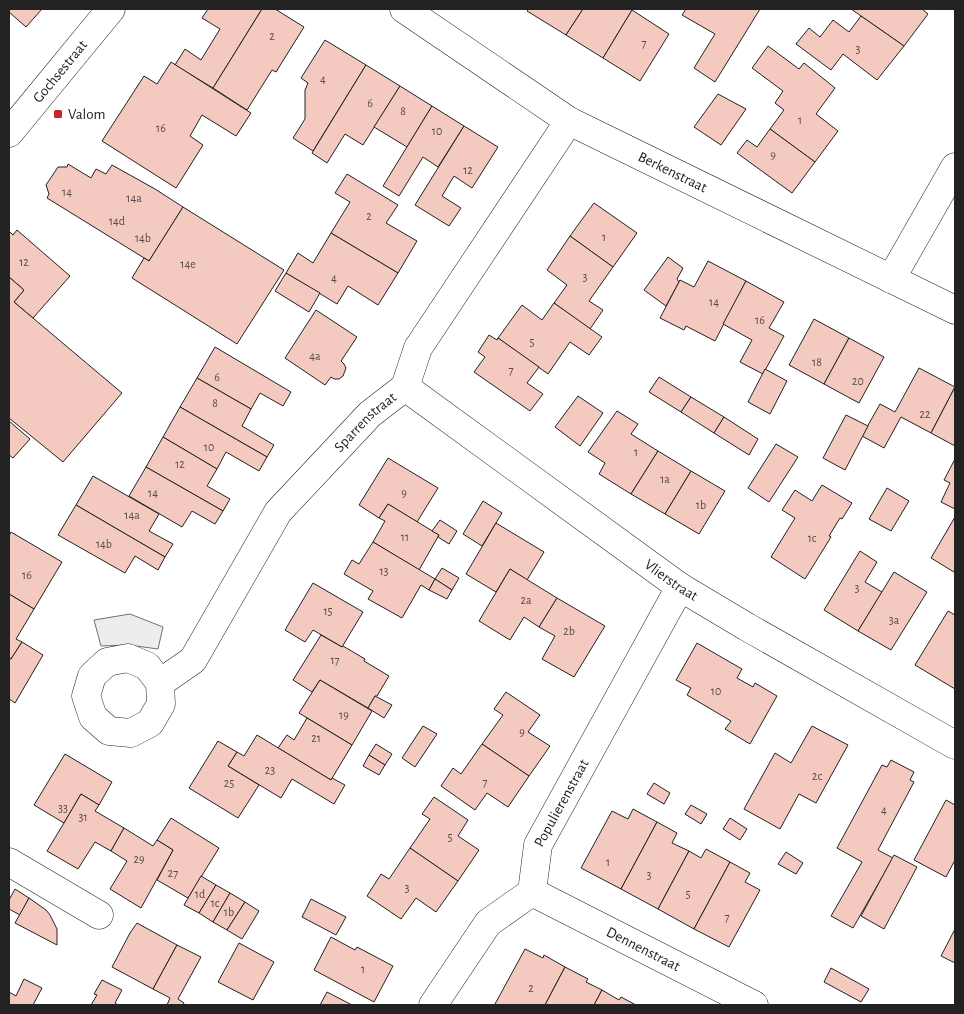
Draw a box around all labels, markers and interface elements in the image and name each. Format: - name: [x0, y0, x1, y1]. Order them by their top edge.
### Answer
- house number: 2: [269, 30, 275, 42]
- street label: Gochsestraat: [30, 37, 90, 105]
- house number: 7: [641, 37, 647, 49]
- house number: 3: [856, 43, 861, 55]
- house number: 4: [320, 73, 326, 85]
- house number: 6: [367, 97, 373, 109]
- house number: 8: [400, 105, 406, 117]
- place label: Valom: [68, 107, 106, 122]
- marker: Valom: [52, 108, 64, 120]
- house number: 1: [798, 114, 802, 126]
- house number: 16: [156, 122, 166, 134]
- house number: 10: [432, 125, 442, 137]
- street label: Berkenstraat: [636, 149, 710, 195]
- house number: 9: [770, 149, 776, 161]
- house number: 12: [463, 164, 473, 176]
- house number: 14: [62, 186, 72, 198]
- house number: 14a: [126, 192, 142, 204]
- house number: 2: [366, 210, 372, 222]
- house number: 14d: [109, 215, 125, 227]
- house number: 1: [602, 231, 606, 243]
- house number: 14b: [135, 232, 151, 244]
- house number: 12: [19, 256, 29, 268]
- house number: 14e: [180, 258, 196, 270]
- house number: 3: [583, 271, 588, 283]
- house number: 4: [331, 272, 337, 284]
- house number: 14: [709, 296, 719, 308]
- house number: 16: [755, 314, 765, 326]
- house number: 5: [529, 336, 535, 348]
- house number: 4a: [309, 350, 321, 362]
- house number: 18: [812, 356, 822, 368]
- house number: 7: [508, 364, 514, 376]
- house number: 6: [214, 371, 220, 383]
- house number: 20: [852, 375, 864, 387]
- street label: Sparrenstraat: [331, 389, 399, 455]
- house number: 8: [212, 397, 218, 409]
- house number: 22: [920, 408, 931, 420]
- house number: 10: [204, 441, 214, 453]
- house number: 1: [634, 446, 638, 458]
- house number: 12: [175, 458, 185, 470]
- house number: 1a: [660, 473, 670, 485]
- house number: 14: [148, 487, 158, 499]
- house number: 9: [401, 487, 407, 499]
- house number: 1b: [696, 499, 706, 511]
- house number: 14a: [124, 509, 140, 521]
- house number: 11: [401, 531, 409, 543]
- house number: 1c: [808, 532, 817, 544]
- house number: 14b: [96, 538, 112, 550]
- street label: Vlierstraat: [642, 556, 701, 604]
- house number: 13: [379, 565, 389, 577]
- house number: 16: [22, 569, 32, 581]
- house number: 3: [855, 582, 860, 594]
- house number: 2a: [520, 594, 532, 606]
- house number: 15: [323, 605, 333, 617]
- house number: 3a: [889, 614, 900, 626]
- house number: 2b: [563, 625, 575, 637]
- house number: 17: [330, 654, 340, 666]
- house number: 10: [711, 685, 721, 697]
- house number: 19: [339, 709, 349, 721]
- house number: 9: [519, 726, 525, 738]
- house number: 21: [311, 732, 321, 744]
- street label: Populierenstraat: [531, 756, 591, 849]
- house number: 23: [265, 764, 275, 776]
- house number: 2c: [812, 770, 822, 782]
- house number: 7: [482, 776, 488, 788]
- house number: 25: [224, 777, 234, 789]
- house number: 33: [58, 802, 68, 814]
- house number: 4: [881, 804, 887, 816]
- house number: 31: [78, 811, 88, 823]
- house number: 5: [447, 831, 453, 843]
- house number: 29: [133, 853, 145, 865]
- house number: 1: [606, 856, 610, 868]
- house number: 27: [168, 867, 178, 879]
- house number: 3: [647, 869, 652, 881]
- house number: 3: [405, 882, 410, 894]
- house number: 1d: [195, 888, 205, 900]
- house number: 5: [685, 888, 691, 900]
- house number: 1c: [211, 897, 220, 909]
- house number: 1b: [224, 906, 234, 918]
- house number: 7: [724, 911, 730, 923]
- street label: Dennenstraat: [604, 924, 683, 974]
- house number: 1: [361, 963, 365, 975]
- house number: 2: [528, 982, 534, 994]

